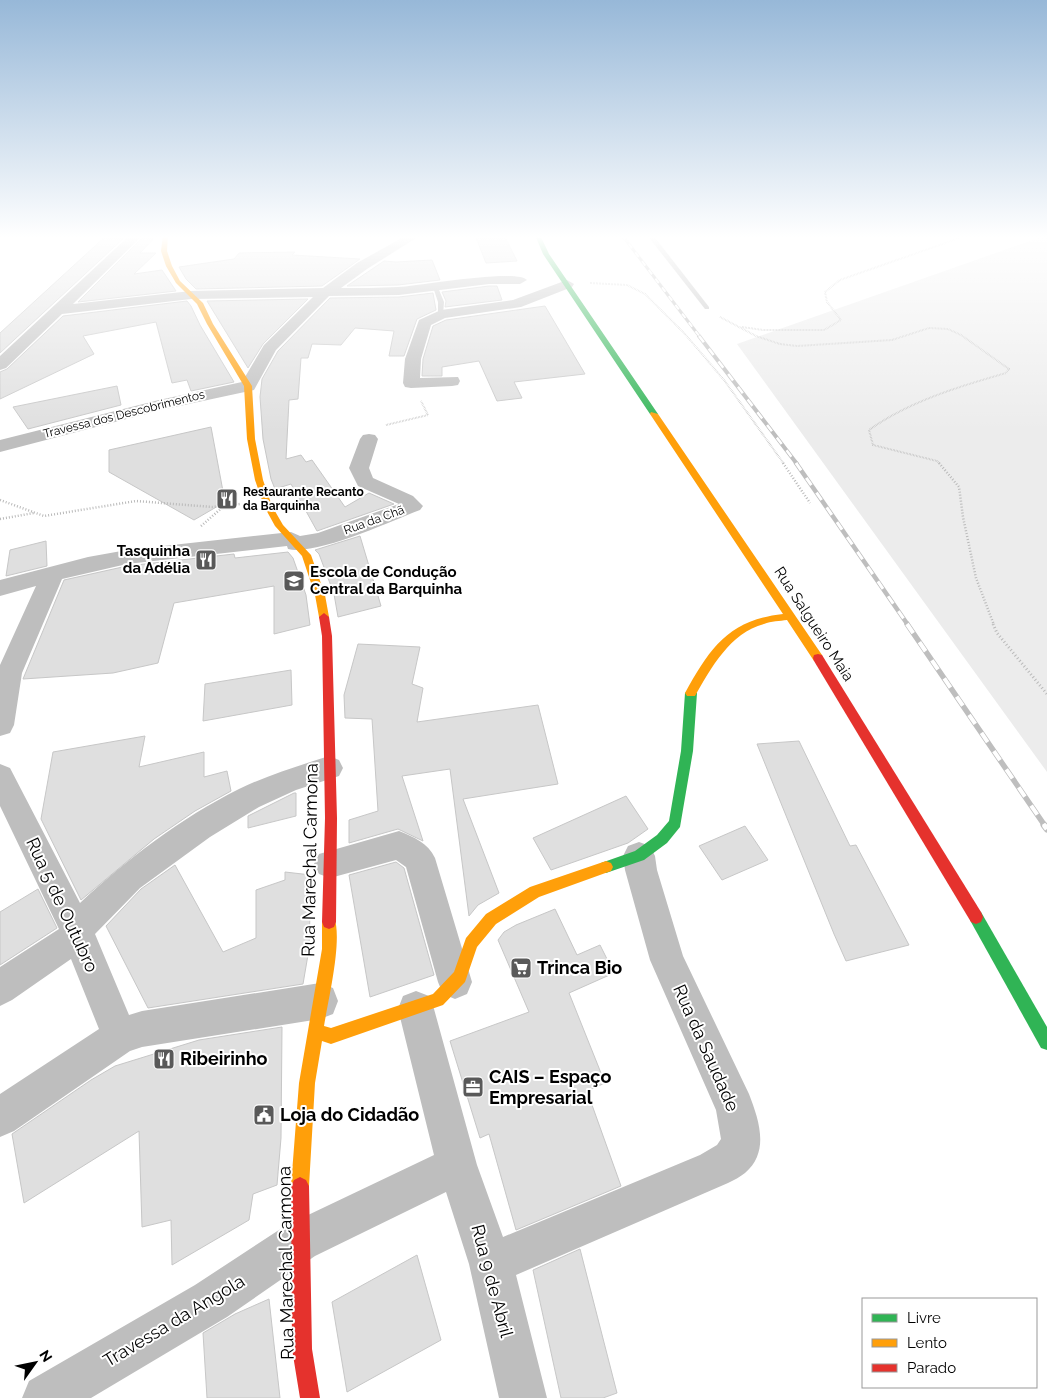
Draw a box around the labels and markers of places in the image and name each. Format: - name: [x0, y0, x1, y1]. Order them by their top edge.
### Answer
- place label: Restaurante Recanto da Barquinha: [243, 485, 364, 513]
- restaurant icon: Restaurante Recanto da Barquinha: [215, 487, 239, 511]
- place label: Tasquinha da Adélia: [117, 542, 190, 577]
- restaurant icon: Tasquinha da Adélia: [194, 548, 218, 572]
- place label: Escola de Condução Central da Barquinha: [310, 563, 462, 598]
- school or university icon: Escola de Condução Central da Barquinha: [282, 569, 306, 593]
- supermarket icon: Trinca Bio: [509, 956, 533, 980]
- place label: Trinca Bio: [537, 957, 622, 978]
- restaurant icon: Ribeirinho: [152, 1047, 176, 1071]
- place label: Ribeirinho: [180, 1048, 268, 1069]
- place label: CAIS – Espaço Empresarial: [489, 1066, 611, 1108]
- office icon: CAIS – Espaço Empresarial: [461, 1075, 485, 1099]
- public building icon: Loja do Cidadão: [252, 1103, 276, 1127]
- place label: Loja do Cidadão: [280, 1104, 419, 1125]

